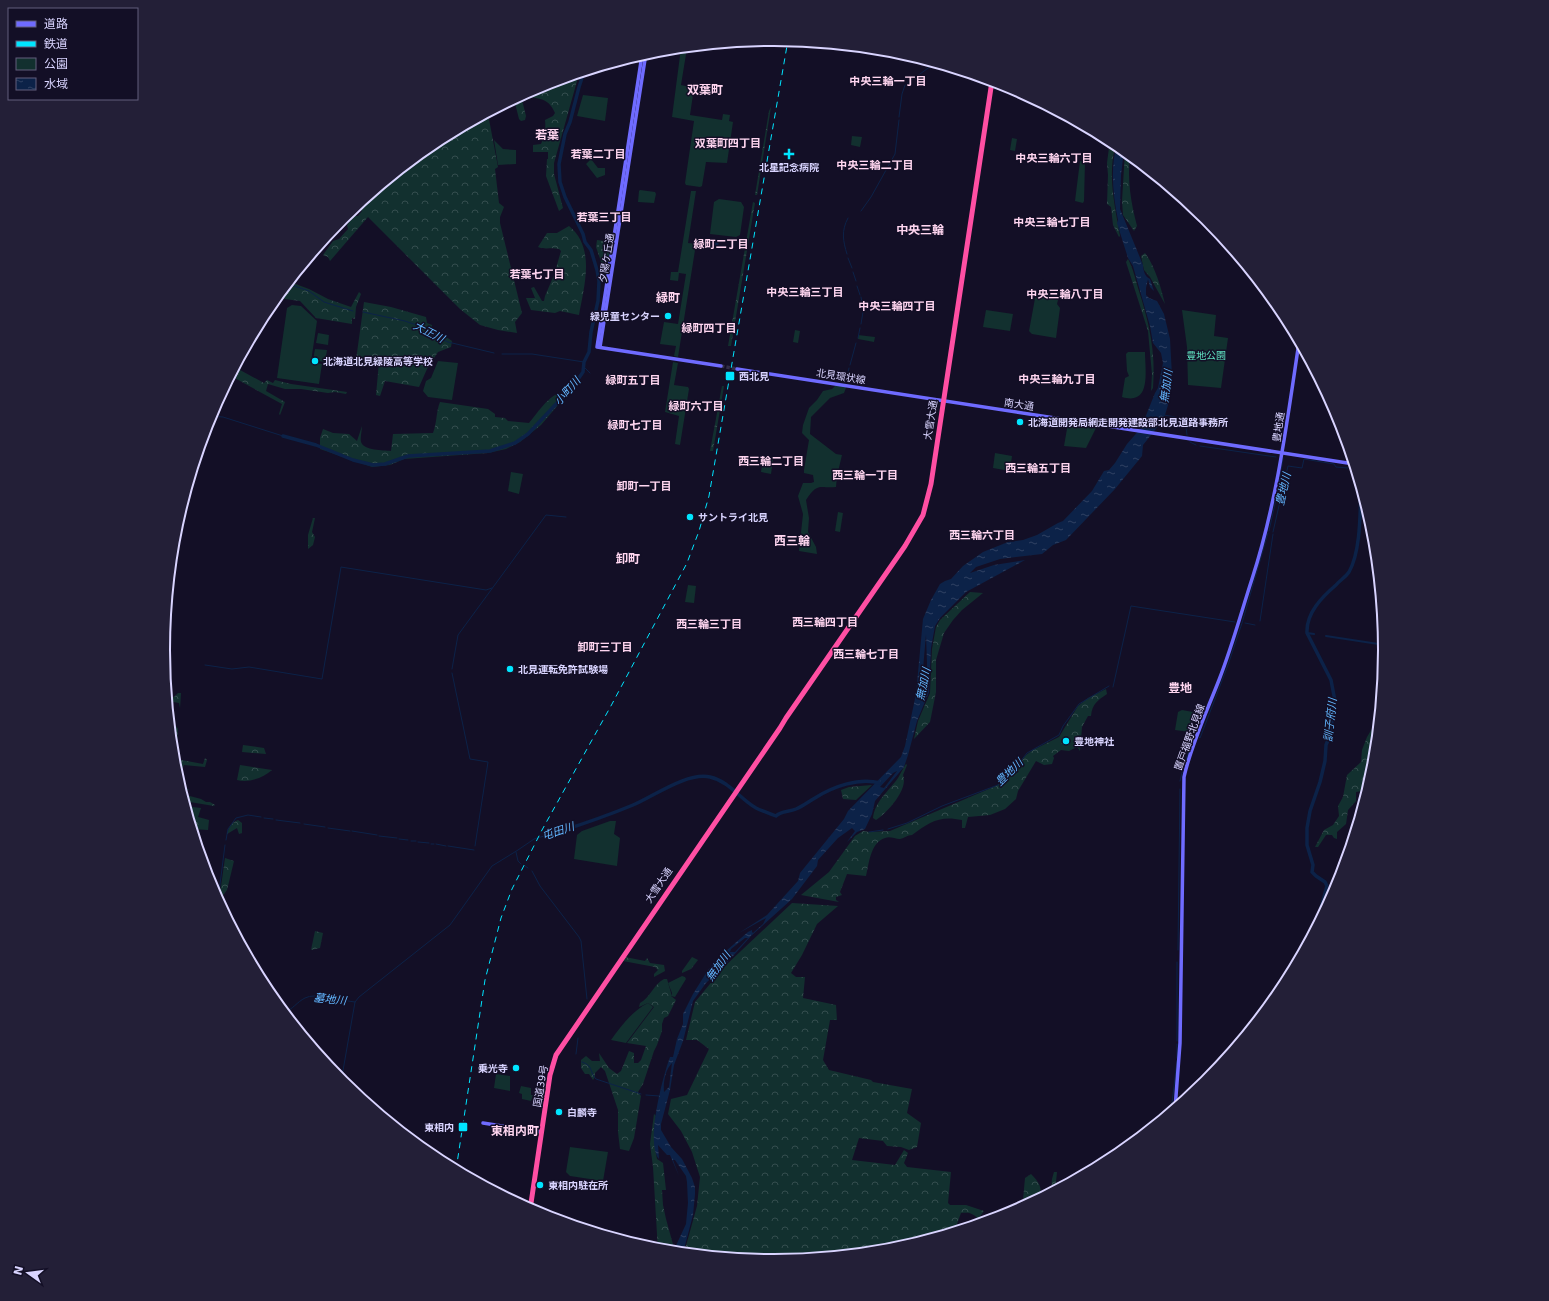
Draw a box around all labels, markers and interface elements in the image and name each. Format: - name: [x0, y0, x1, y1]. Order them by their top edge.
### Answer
- legend: [8, 8, 138, 100]
- text: 道路: [44, 17, 68, 31]
- text: 鉄道: [44, 37, 68, 51]
- text: 公園: [44, 57, 68, 71]
- district label: 中央三輪一丁目: [850, 75, 927, 88]
- text: 水域: [44, 77, 68, 91]
- district label: 双葉町: [687, 83, 723, 97]
- district label: 若葉: [535, 128, 559, 142]
- district label: 双葉町四丁目: [695, 137, 761, 150]
- district label: 若葉二丁目: [571, 148, 626, 161]
- marker: 北星記念病院: [783, 148, 795, 160]
- district label: 中央三輪六丁目: [1016, 152, 1093, 165]
- district label: 中央三輪二丁目: [837, 159, 914, 172]
- place label: 北星記念病院: [759, 162, 819, 173]
- district label: 若葉三丁目: [577, 211, 632, 224]
- district label: 中央三輪七丁目: [1014, 216, 1091, 229]
- district label: 中央三輪: [896, 223, 944, 237]
- street label: 夕陽ケ丘通: [597, 233, 616, 284]
- district label: 緑町二丁目: [694, 238, 749, 251]
- district label: 若葉七丁目: [510, 268, 565, 281]
- district label: 中央三輪三丁目: [767, 286, 844, 299]
- district label: 中央三輪八丁目: [1027, 288, 1104, 301]
- district label: 緑町: [656, 291, 680, 305]
- district label: 中央三輪四丁目: [859, 300, 936, 313]
- place label: 緑児童センター: [590, 311, 660, 322]
- marker: 緑児童センター: [663, 311, 673, 321]
- water label: 大正川: [411, 319, 447, 346]
- district label: 緑町四丁目: [682, 322, 737, 335]
- park label: 豊地公園: [1186, 350, 1226, 361]
- marker: 北海道北見緑陵高等学校: [310, 356, 320, 366]
- place label: 北海道北見緑陵高等学校: [323, 356, 433, 367]
- street label: 北見環状線: [815, 367, 866, 386]
- water label: 無加川: [1158, 368, 1175, 403]
- marker: 西北見: [724, 370, 736, 382]
- place label: 西北見: [739, 371, 769, 382]
- district label: 中央三輪九丁目: [1019, 373, 1096, 386]
- water label: 小町川: [552, 374, 584, 408]
- district label: 緑町五丁目: [606, 374, 661, 387]
- street label: 南大通: [1003, 397, 1035, 412]
- street label: 大雪大通: [922, 399, 939, 441]
- district label: 緑町六丁目: [669, 400, 724, 413]
- street label: 豊地通: [1271, 411, 1286, 443]
- marker: 北海道開発局網走開発建設部北見道路事務所: [1015, 417, 1025, 427]
- place label: 北海道開発局網走開発建設部北見道路事務所: [1028, 417, 1228, 428]
- district label: 緑町七丁目: [608, 419, 663, 432]
- district label: 西三輪二丁目: [738, 455, 804, 468]
- district label: 西三輪五丁目: [1005, 462, 1071, 475]
- district label: 西三輪一丁目: [832, 469, 898, 482]
- water label: 豊地川: [1273, 471, 1294, 507]
- district label: 卸町一丁目: [617, 480, 672, 493]
- marker: サントライ北見: [685, 512, 695, 522]
- place label: サントライ北見: [698, 512, 768, 523]
- district label: 西三輪六丁目: [949, 529, 1015, 542]
- district label: 西三輪: [774, 534, 810, 548]
- district label: 卸町: [616, 552, 640, 566]
- district label: 西三輪四丁目: [792, 616, 858, 629]
- district label: 西三輪三丁目: [676, 618, 742, 631]
- district label: 卸町三丁目: [578, 641, 633, 654]
- district label: 西三輪七丁目: [833, 648, 899, 661]
- marker: 北見運転免許試験場: [505, 664, 515, 674]
- place label: 北見運転免許試験場: [518, 664, 608, 675]
- water label: 無加川: [914, 666, 933, 702]
- district label: 豊地: [1168, 681, 1192, 695]
- water label: 訓子府川: [1322, 696, 1339, 743]
- street label: 置戸福野北見線: [1172, 702, 1207, 772]
- marker: 豊地神社: [1061, 736, 1071, 746]
- place label: 豊地神社: [1074, 736, 1115, 747]
- water label: 豊地川: [993, 756, 1026, 788]
- water label: 屯田川: [540, 820, 577, 843]
- street label: 大雪大通: [643, 866, 674, 905]
- water label: 無加川: [703, 948, 734, 983]
- water label: 墓地川: [313, 991, 348, 1008]
- place label: 乗光寺: [478, 1063, 508, 1074]
- marker: 乗光寺: [511, 1063, 521, 1073]
- street label: 国道39号: [531, 1064, 550, 1108]
- marker: 白麟寺: [554, 1107, 564, 1117]
- place label: 白麟寺: [567, 1107, 597, 1118]
- marker: 東相内: [457, 1121, 469, 1133]
- place label: 東相内: [424, 1122, 454, 1133]
- district label: 東相内町: [491, 1124, 539, 1138]
- marker: 東相内駐在所: [535, 1180, 545, 1190]
- place label: 東相内駐在所: [548, 1180, 608, 1191]
- north arrow: [8, 1253, 48, 1293]
- text: N: [11, 1265, 26, 1277]

